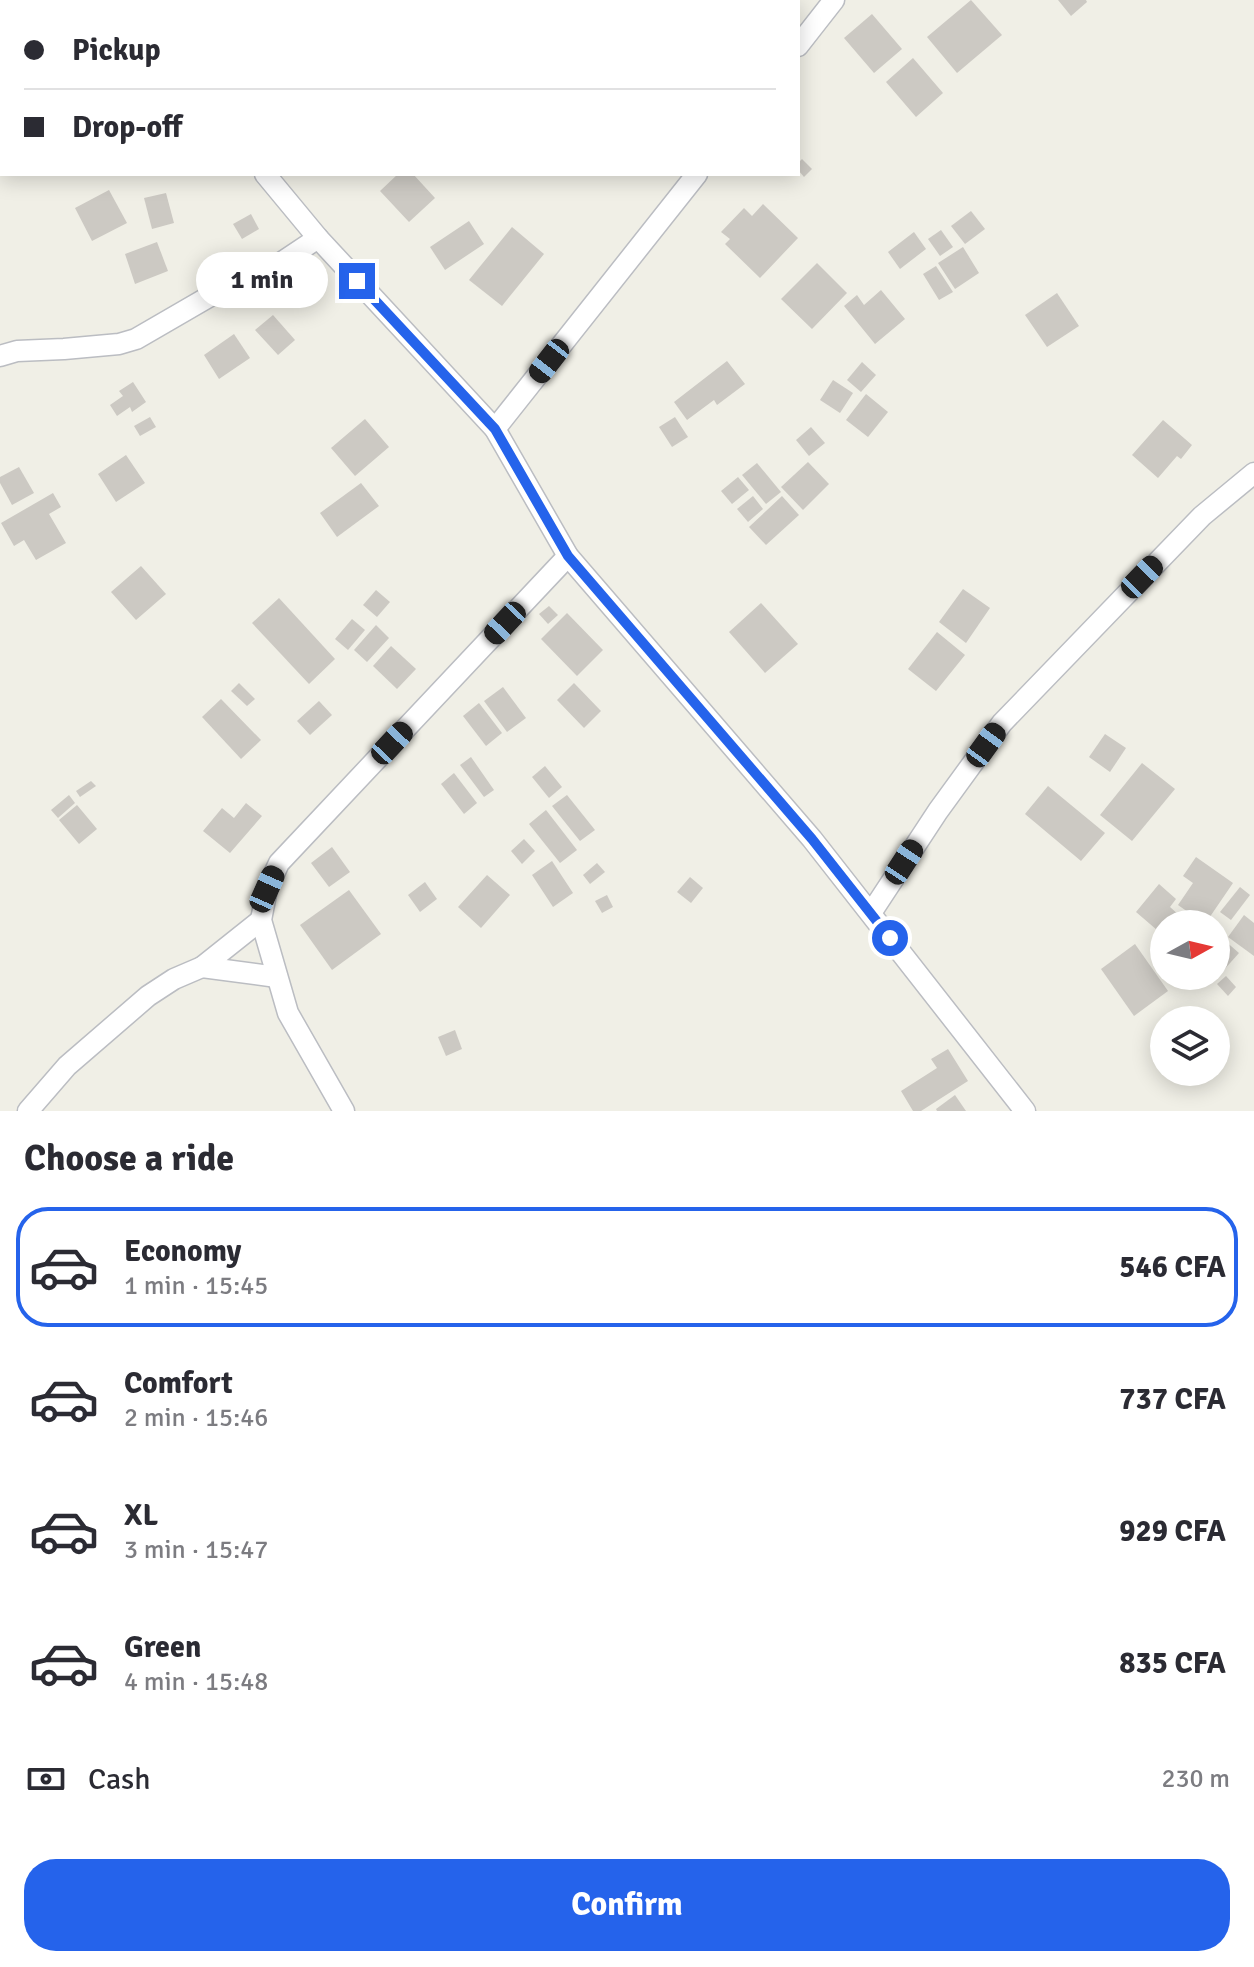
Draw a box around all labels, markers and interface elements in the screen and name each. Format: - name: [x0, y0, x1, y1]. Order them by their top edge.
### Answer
- text: Pickup: [72, 32, 161, 69]
- text: Drop-off: [72, 109, 182, 146]
- callout: 1 min: [197, 253, 329, 309]
- route end: [339, 263, 375, 299]
- text: 1 min: [231, 264, 293, 296]
- car: [525, 335, 573, 387]
- car: [1117, 551, 1167, 603]
- car: [480, 597, 530, 649]
- car: [367, 717, 417, 769]
- car: [962, 719, 1010, 771]
- car: [881, 835, 927, 889]
- car: [246, 862, 288, 916]
- north arrow: [1150, 910, 1230, 990]
- map controls: [1150, 910, 1230, 1086]
- route start: [872, 920, 908, 956]
- button: layers: [1150, 1006, 1230, 1086]
- text: Choose a ride: [24, 1136, 234, 1181]
- icon: car: [28, 1231, 100, 1303]
- text: Economy: [124, 1233, 241, 1270]
- text: 546 CFA: [1119, 1249, 1226, 1286]
- text: 1 min · 15:45: [124, 1270, 268, 1302]
- icon: car: [28, 1363, 100, 1435]
- text: Comfort: [124, 1365, 233, 1402]
- text: 737 CFA: [1119, 1381, 1226, 1418]
- text: 2 min · 15:46: [124, 1402, 268, 1434]
- icon: car: [28, 1495, 100, 1567]
- text: XL: [124, 1497, 158, 1534]
- text: 929 CFA: [1119, 1513, 1226, 1550]
- text: 3 min · 15:47: [124, 1534, 268, 1566]
- icon: car: [28, 1627, 100, 1699]
- text: Green: [124, 1629, 201, 1666]
- text: 835 CFA: [1119, 1645, 1226, 1682]
- text: 4 min · 15:48: [124, 1666, 268, 1698]
- icon: cash: [24, 1757, 68, 1801]
- text: Cash: [88, 1761, 151, 1798]
- text: 230 m: [1161, 1763, 1230, 1795]
- button: Confirm: [24, 1859, 1230, 1951]

